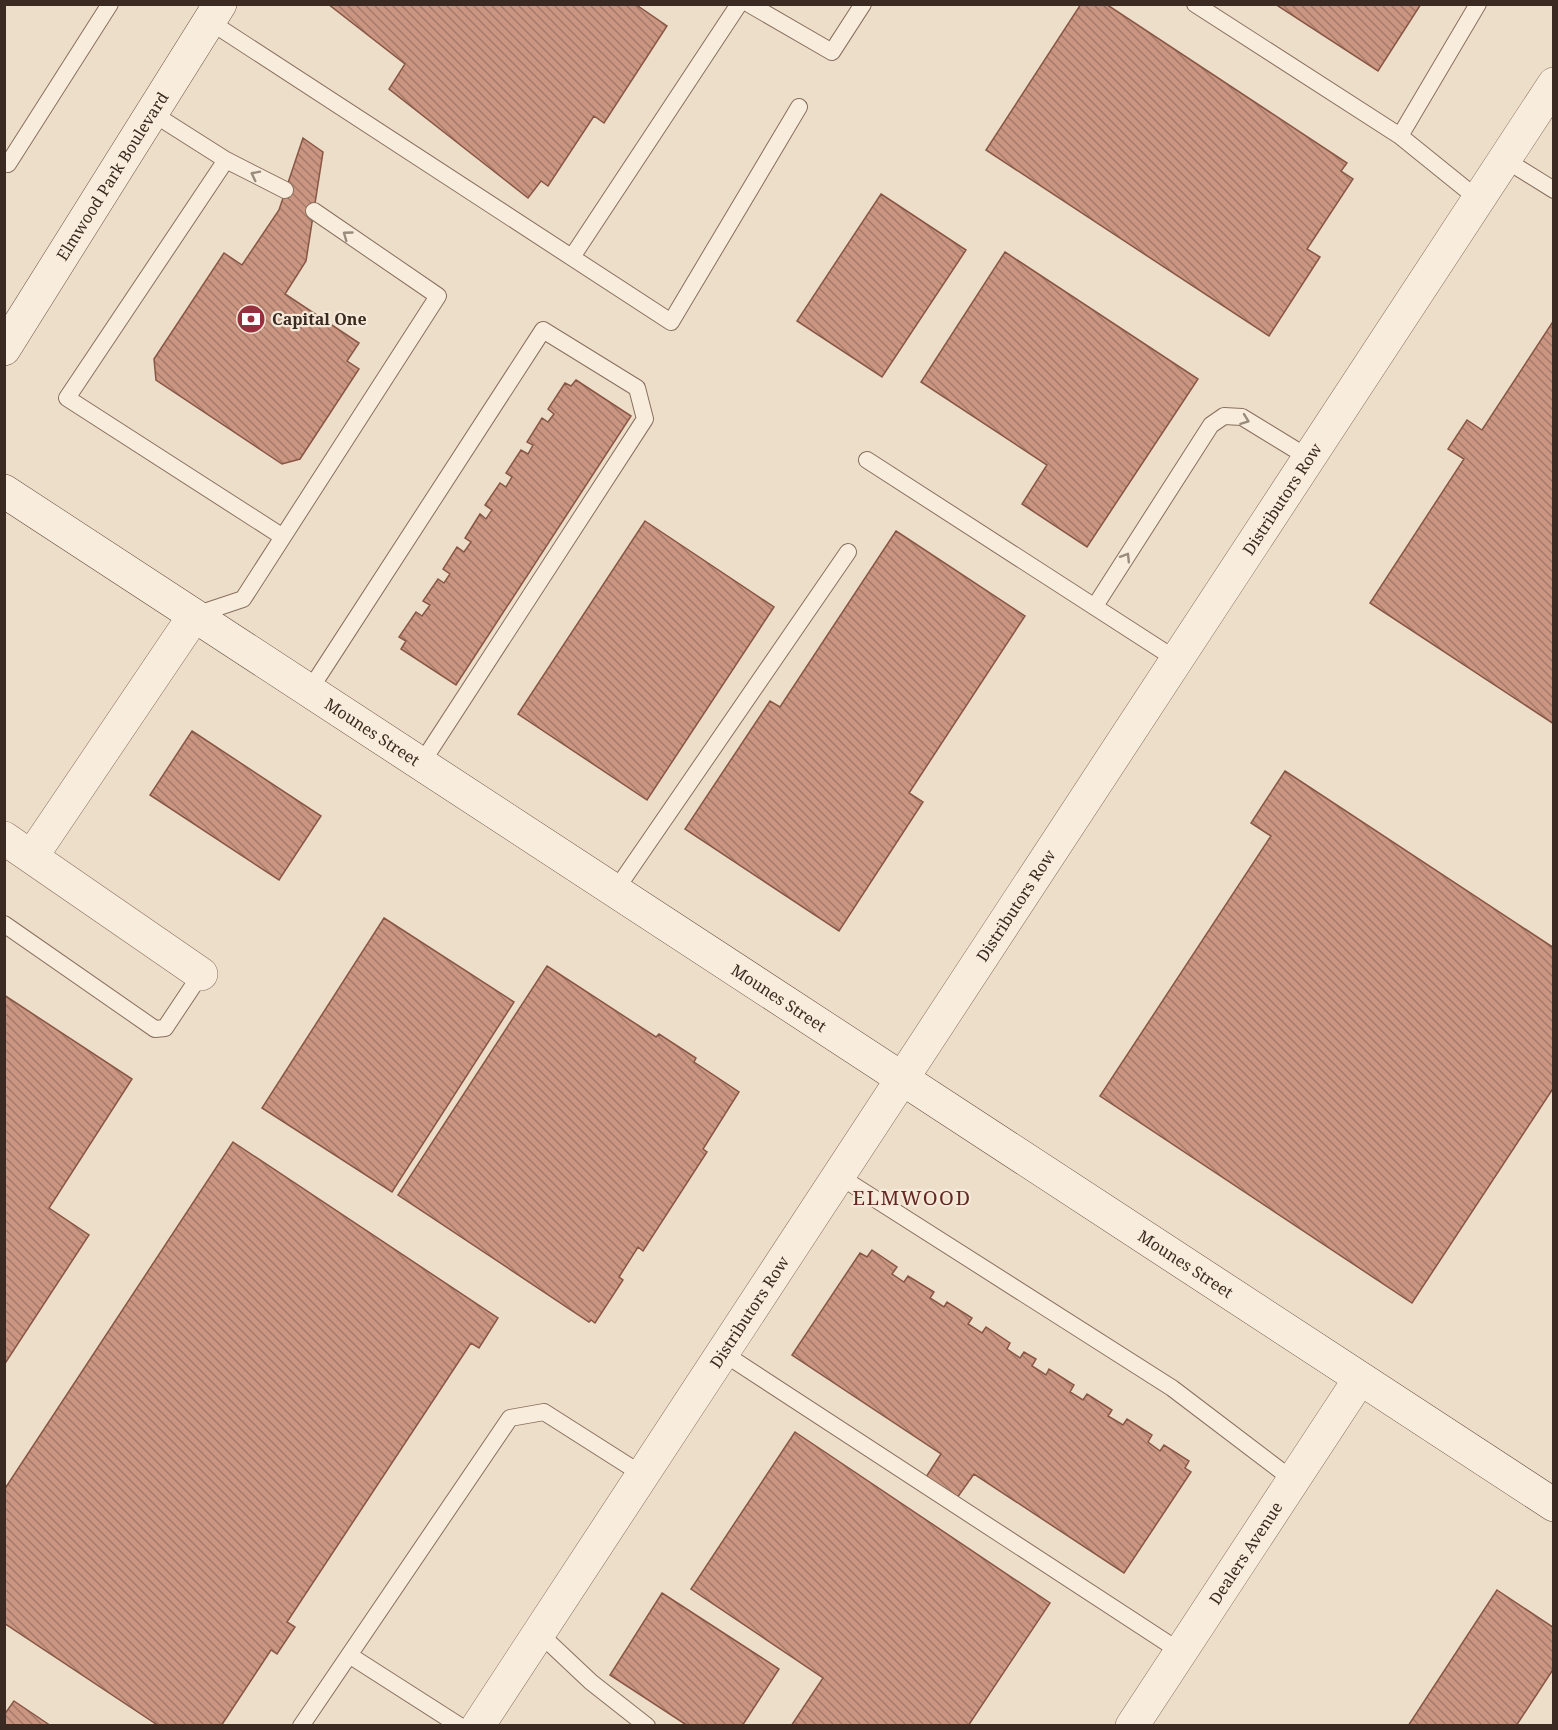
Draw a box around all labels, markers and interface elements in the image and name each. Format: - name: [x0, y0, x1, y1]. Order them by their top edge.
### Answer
- street label: Elmwood Park Boulevard: [51, 87, 173, 265]
- one-way arrow: [251, 171, 262, 183]
- one-way arrow: [343, 231, 354, 242]
- bank icon: Capital One: [235, 303, 267, 335]
- place label: Capital One: [272, 308, 367, 330]
- one-way arrow: [1239, 413, 1250, 426]
- street label: Distributors Row: [1237, 439, 1327, 559]
- one-way arrow: [1118, 553, 1130, 563]
- street label: Mounes Street: [320, 693, 424, 771]
- street label: Distributors Row: [971, 845, 1061, 966]
- street label: Mounes Street: [727, 959, 831, 1037]
- district label: ELMWOOD: [853, 1184, 971, 1211]
- street label: Mounes Street: [1134, 1225, 1238, 1303]
- street label: Distributors Row: [705, 1252, 794, 1372]
- street label: Dealers Avenue: [1204, 1497, 1287, 1609]

